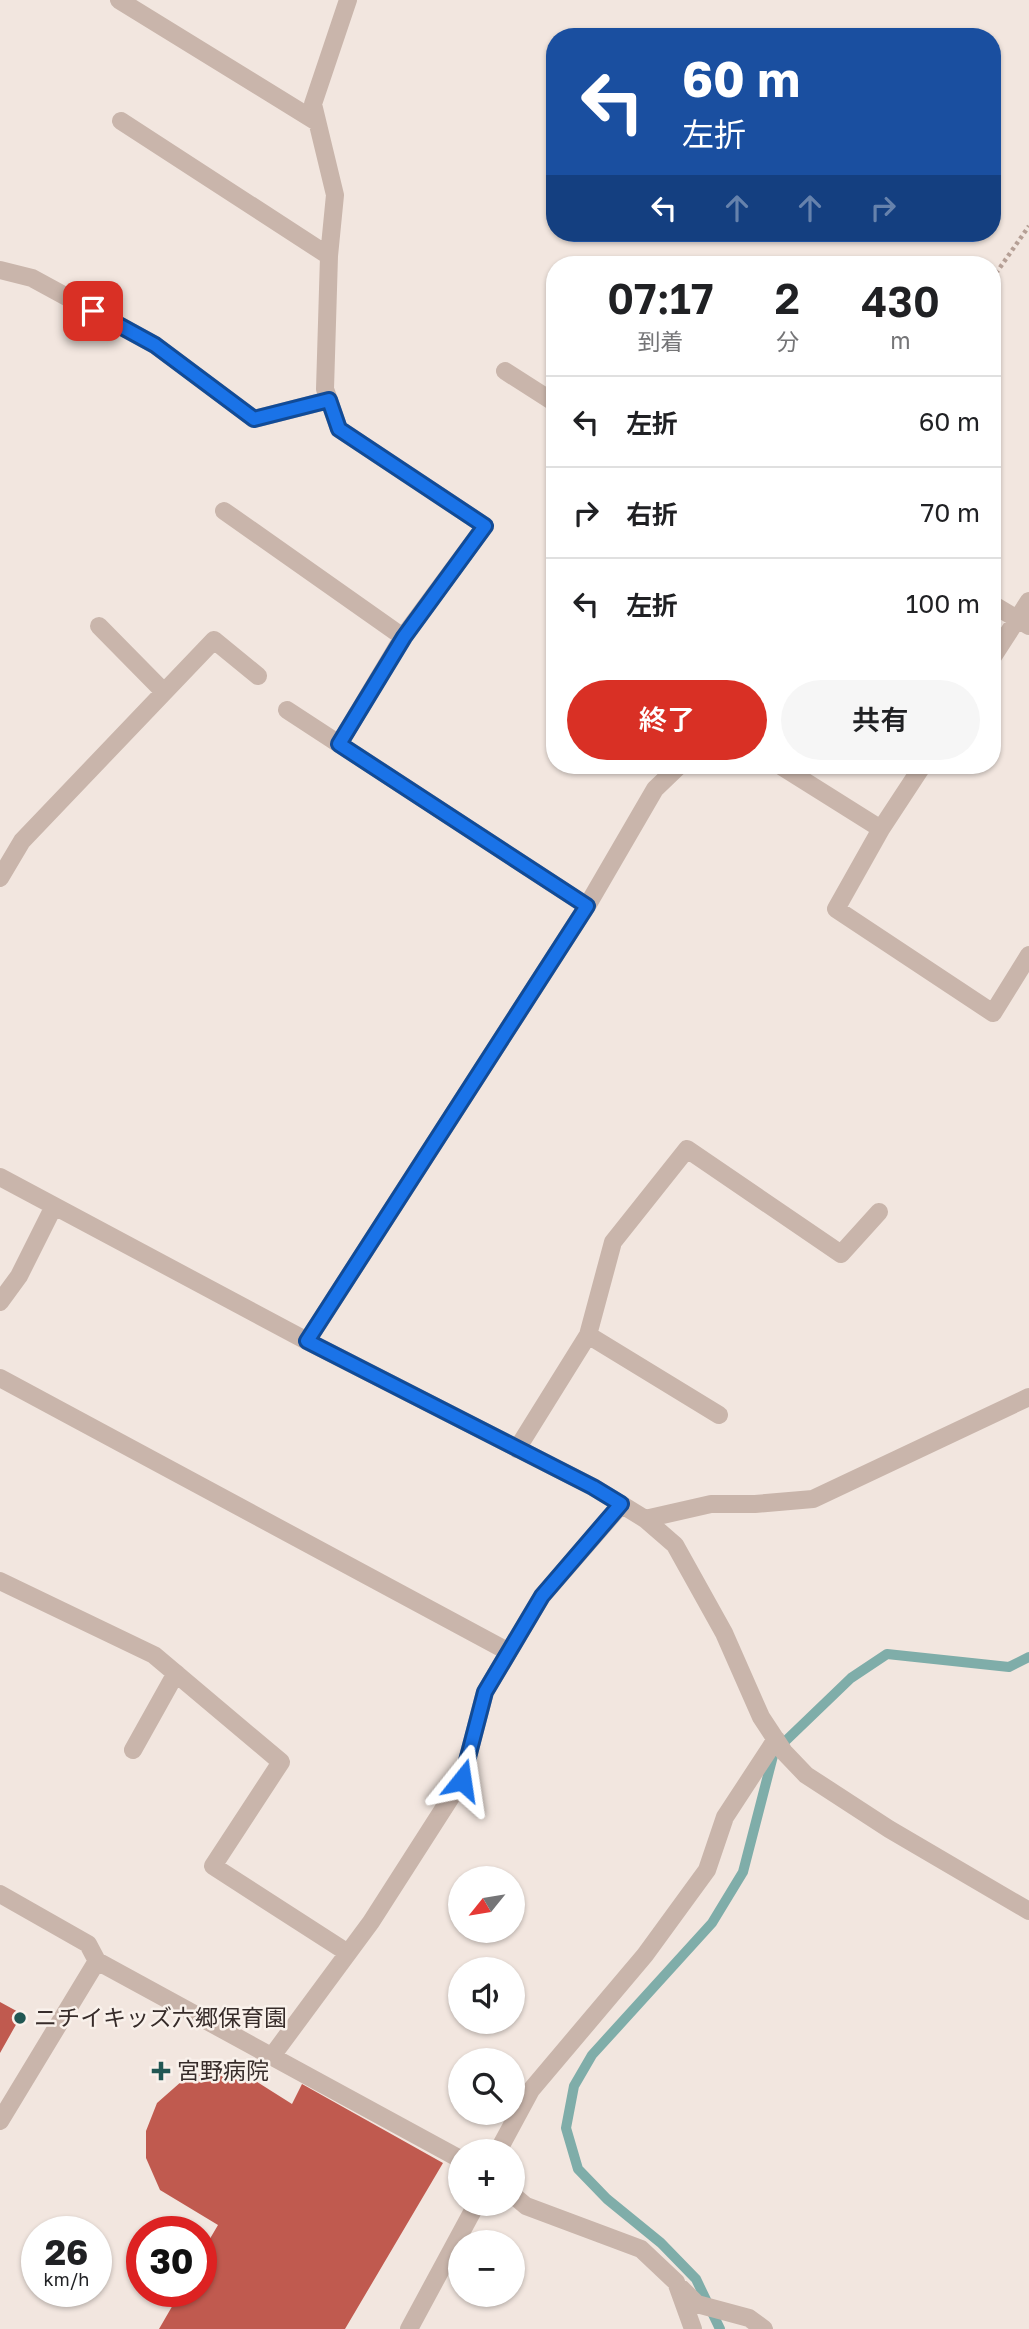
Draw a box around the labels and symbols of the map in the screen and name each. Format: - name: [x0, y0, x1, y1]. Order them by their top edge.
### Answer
- pin: [63, 281, 123, 341]
- position arrow: [425, 1743, 499, 1817]
- north arrow: [448, 1866, 525, 1942]
- place label: ニチイキッズ六郷保育園: [34, 2003, 287, 2031]
- marker: ニチイキッズ六郷保育園: [12, 2010, 28, 2026]
- place label: 宮野病院: [177, 2056, 269, 2084]
- marker: 宮野病院: [151, 2061, 171, 2081]
- speed limit sign: 30: [126, 2216, 217, 2307]

